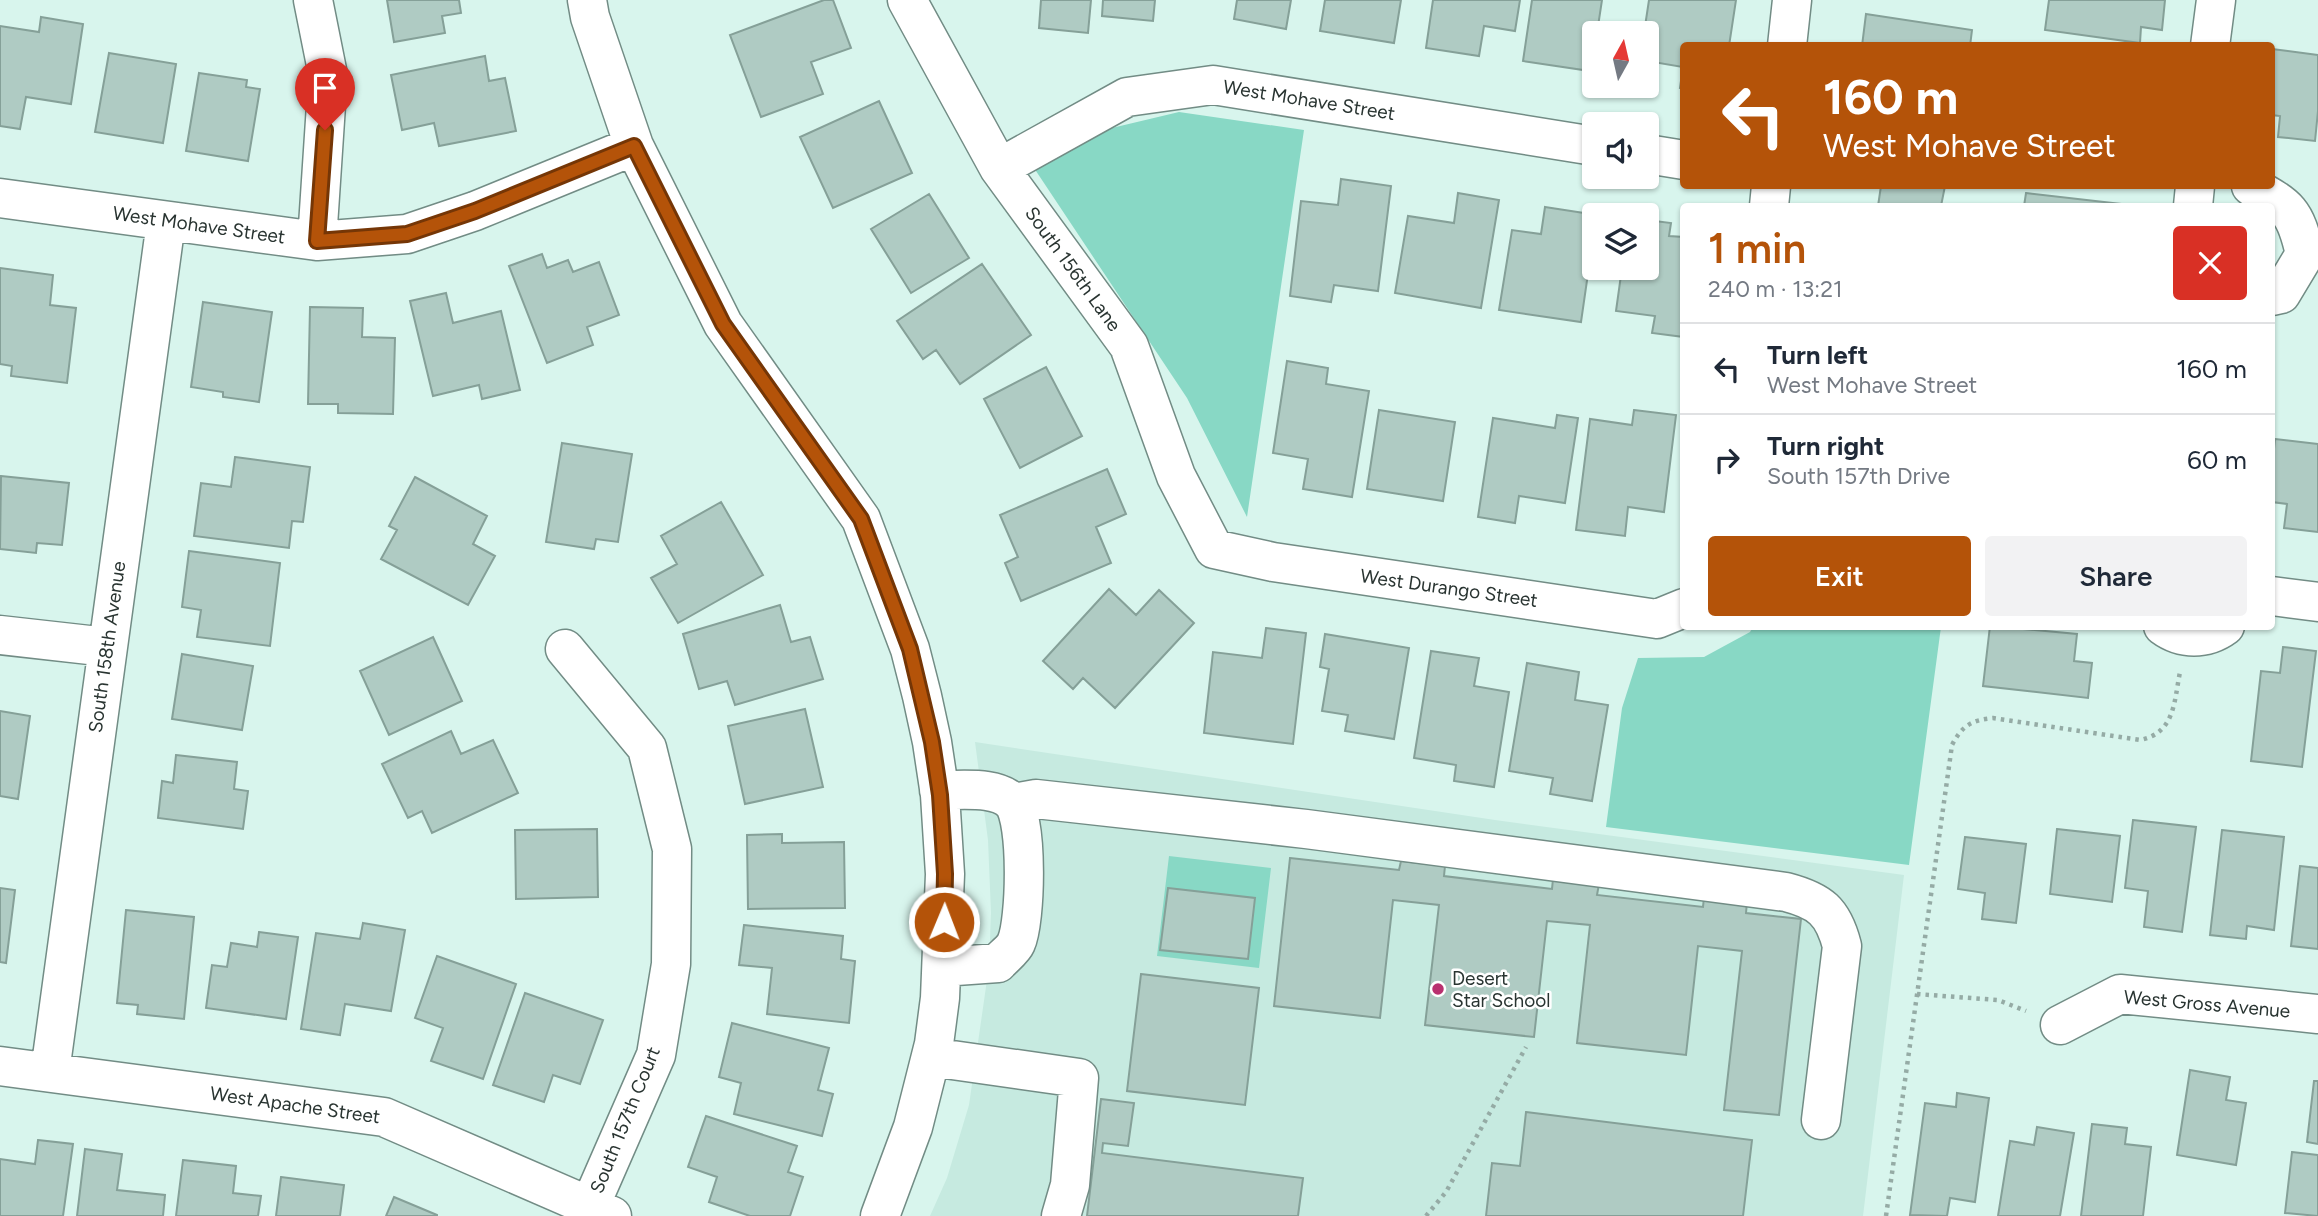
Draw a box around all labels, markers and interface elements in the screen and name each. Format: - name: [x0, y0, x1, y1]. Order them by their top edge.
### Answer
- north arrow: [1582, 21, 1659, 98]
- map controls: [1582, 21, 1659, 280]
- pin: [295, 58, 355, 130]
- text: 160 m: [1823, 67, 1958, 126]
- icon: arrive: [306, 69, 344, 107]
- icon: left: [1708, 70, 1799, 161]
- street label: West Mohave Street: [1221, 75, 1397, 125]
- button: sound: [1582, 112, 1659, 189]
- text: West Mohave Street: [1823, 127, 2116, 165]
- street label: West Mohave Street: [111, 202, 287, 248]
- street label: South 156th Lane: [1020, 202, 1126, 336]
- button: layers: [1582, 203, 1659, 280]
- text: 1 min: [1708, 223, 1806, 274]
- button: close: [2173, 226, 2247, 300]
- text: 240 m · 13:21: [1708, 275, 1843, 303]
- text: Turn left: [1767, 339, 1868, 371]
- icon: left: [1708, 350, 1746, 388]
- text: 160 m: [2176, 353, 2247, 385]
- text: West Mohave Street: [1767, 371, 1977, 399]
- text: Turn right: [1767, 430, 1884, 462]
- icon: right: [1708, 441, 1746, 479]
- text: 60 m: [2187, 444, 2247, 476]
- text: South 157th Drive: [1767, 462, 1950, 490]
- button: Exit: [1708, 536, 1971, 616]
- button: Share: [1985, 536, 2247, 616]
- street label: South 158th Avenue: [84, 560, 130, 734]
- street label: West Durango Street: [1359, 564, 1539, 612]
- position arrow: [907, 885, 981, 959]
- place label: Desert Star School: [1452, 967, 1550, 1012]
- marker: Desert Star School: [1430, 981, 1446, 997]
- street label: West Gross Avenue: [2123, 985, 2291, 1023]
- street label: South 157th Court: [585, 1043, 665, 1197]
- street label: West Apache Street: [208, 1082, 382, 1128]

